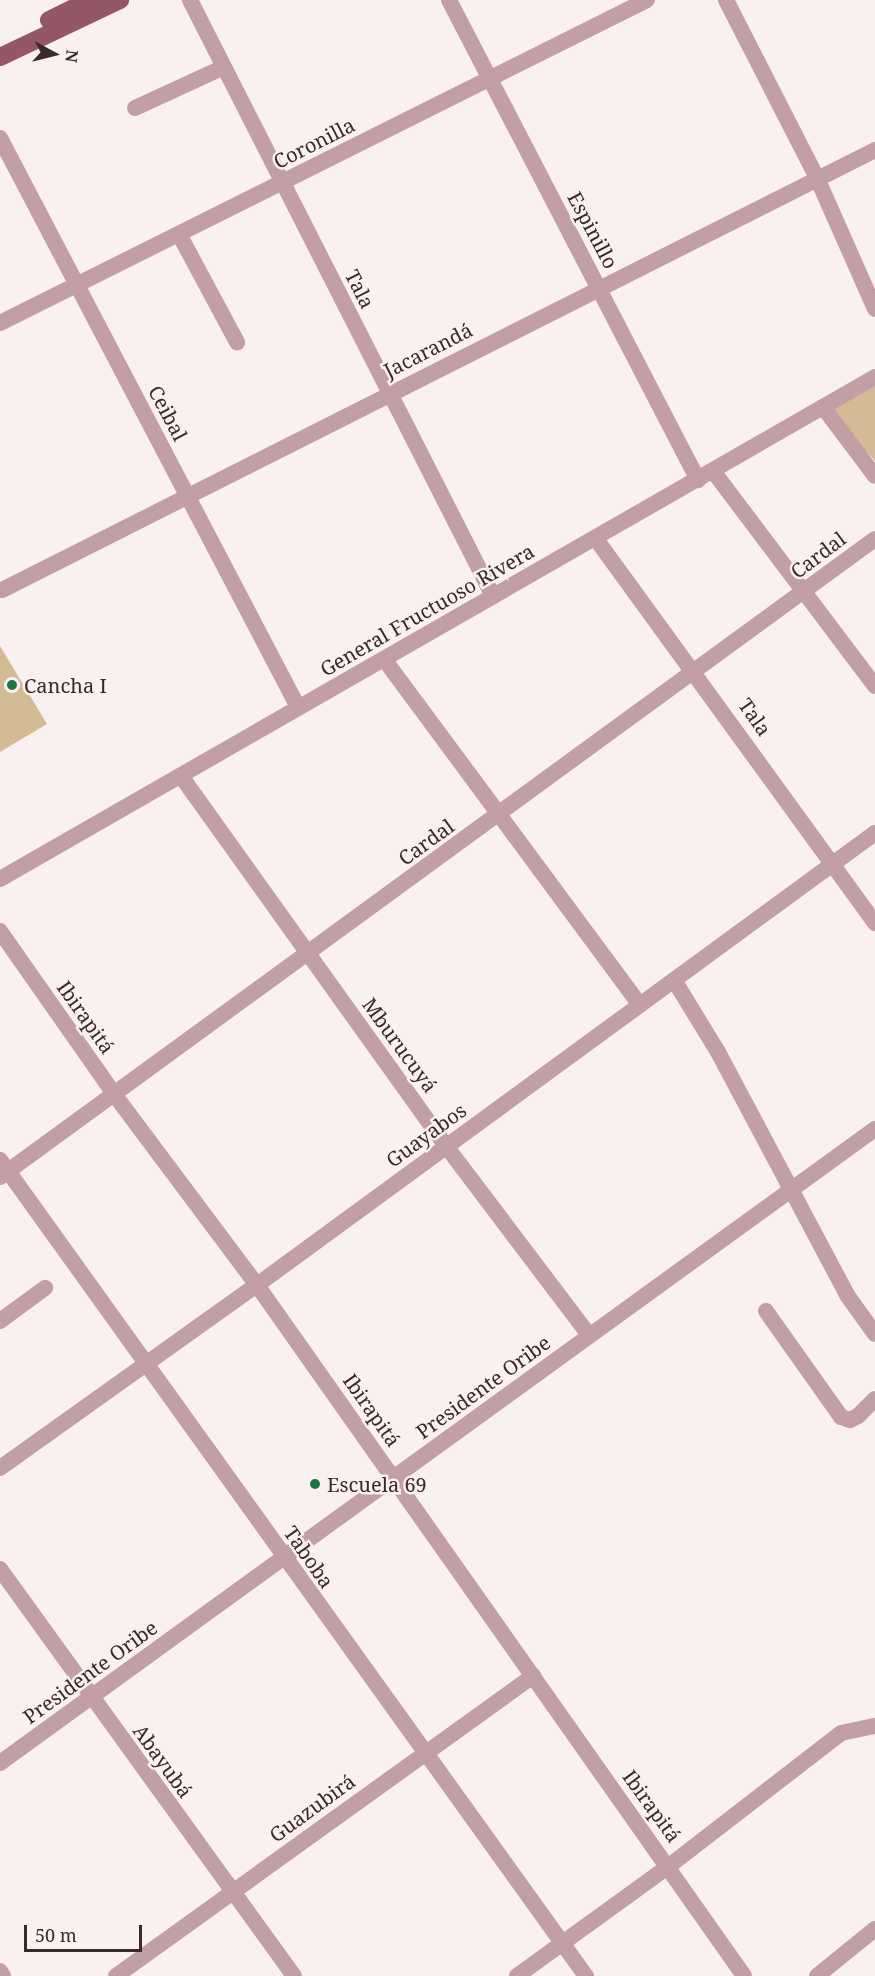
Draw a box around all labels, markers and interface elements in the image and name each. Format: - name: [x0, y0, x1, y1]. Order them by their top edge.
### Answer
- north arrow: [24, 24, 84, 84]
- text: N: [60, 49, 84, 64]
- street label: Coronilla: [269, 112, 359, 174]
- street label: Espinillo: [563, 188, 623, 272]
- street label: Tala: [340, 266, 380, 312]
- street label: Jacarandá: [380, 317, 476, 383]
- street label: Ceibal: [144, 381, 192, 445]
- street label: Cardal: [786, 527, 850, 583]
- street label: General Fructuoso Rivera: [316, 539, 538, 681]
- place label: Cancha I: [24, 673, 107, 697]
- marker: Cancha I: [5, 678, 19, 692]
- street label: Tala: [734, 694, 776, 740]
- street label: Cardal: [394, 814, 458, 870]
- street label: Ibirapitá: [52, 976, 120, 1058]
- street label: Mburucuyá: [358, 993, 442, 1097]
- street label: Guayabos: [381, 1098, 471, 1172]
- street label: Presidente Oribe: [411, 1330, 555, 1444]
- street label: Ibirapitá: [338, 1369, 406, 1451]
- place label: Escuela 69: [327, 1472, 427, 1496]
- marker: Escuela 69: [308, 1477, 322, 1491]
- street label: Taboba: [279, 1521, 339, 1593]
- street label: Presidente Oribe: [18, 1615, 162, 1729]
- street label: Abayubá: [128, 1720, 198, 1802]
- street label: Ibirapitá: [618, 1765, 686, 1847]
- street label: Guazubirá: [264, 1769, 360, 1847]
- scale bar: [27, 1913, 146, 1951]
- text: 50 m: [35, 1923, 77, 1947]

